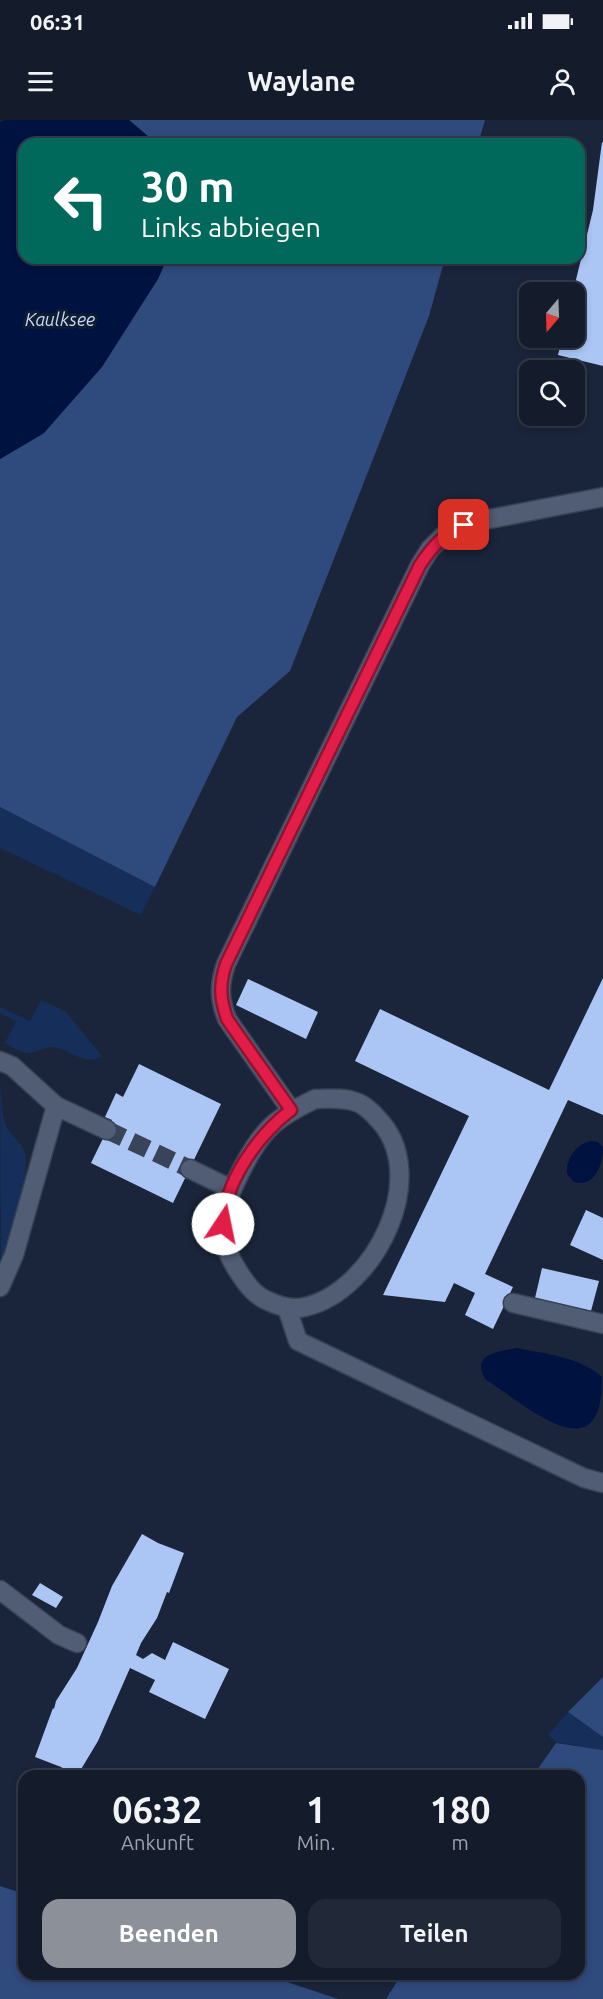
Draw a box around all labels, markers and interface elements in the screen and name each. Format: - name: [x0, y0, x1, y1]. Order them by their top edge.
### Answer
- text: 06:31: [30, 9, 85, 34]
- icon: menu: [24, 65, 57, 98]
- icon: person: [546, 65, 579, 98]
- text: Waylane: [248, 66, 355, 96]
- icon: left: [42, 162, 120, 240]
- text: 30 m: [141, 163, 235, 210]
- text: Links abbiegen: [141, 212, 321, 242]
- north arrow: [519, 282, 585, 348]
- map controls: [519, 282, 585, 426]
- water label: Kaulksee: [25, 309, 95, 329]
- button: search: [519, 360, 585, 426]
- pin: [438, 499, 489, 550]
- icon: arrive: [447, 508, 480, 541]
- position arrow: [191, 1192, 255, 1256]
- text: 06:32: [112, 1789, 202, 1830]
- text: 1: [306, 1789, 326, 1830]
- text: 180: [430, 1789, 491, 1830]
- text: Ankunft: [121, 1831, 194, 1854]
- text: Min.: [297, 1831, 335, 1854]
- text: m: [452, 1831, 469, 1854]
- button: Beenden: [42, 1899, 296, 1968]
- button: Teilen: [308, 1899, 561, 1968]

